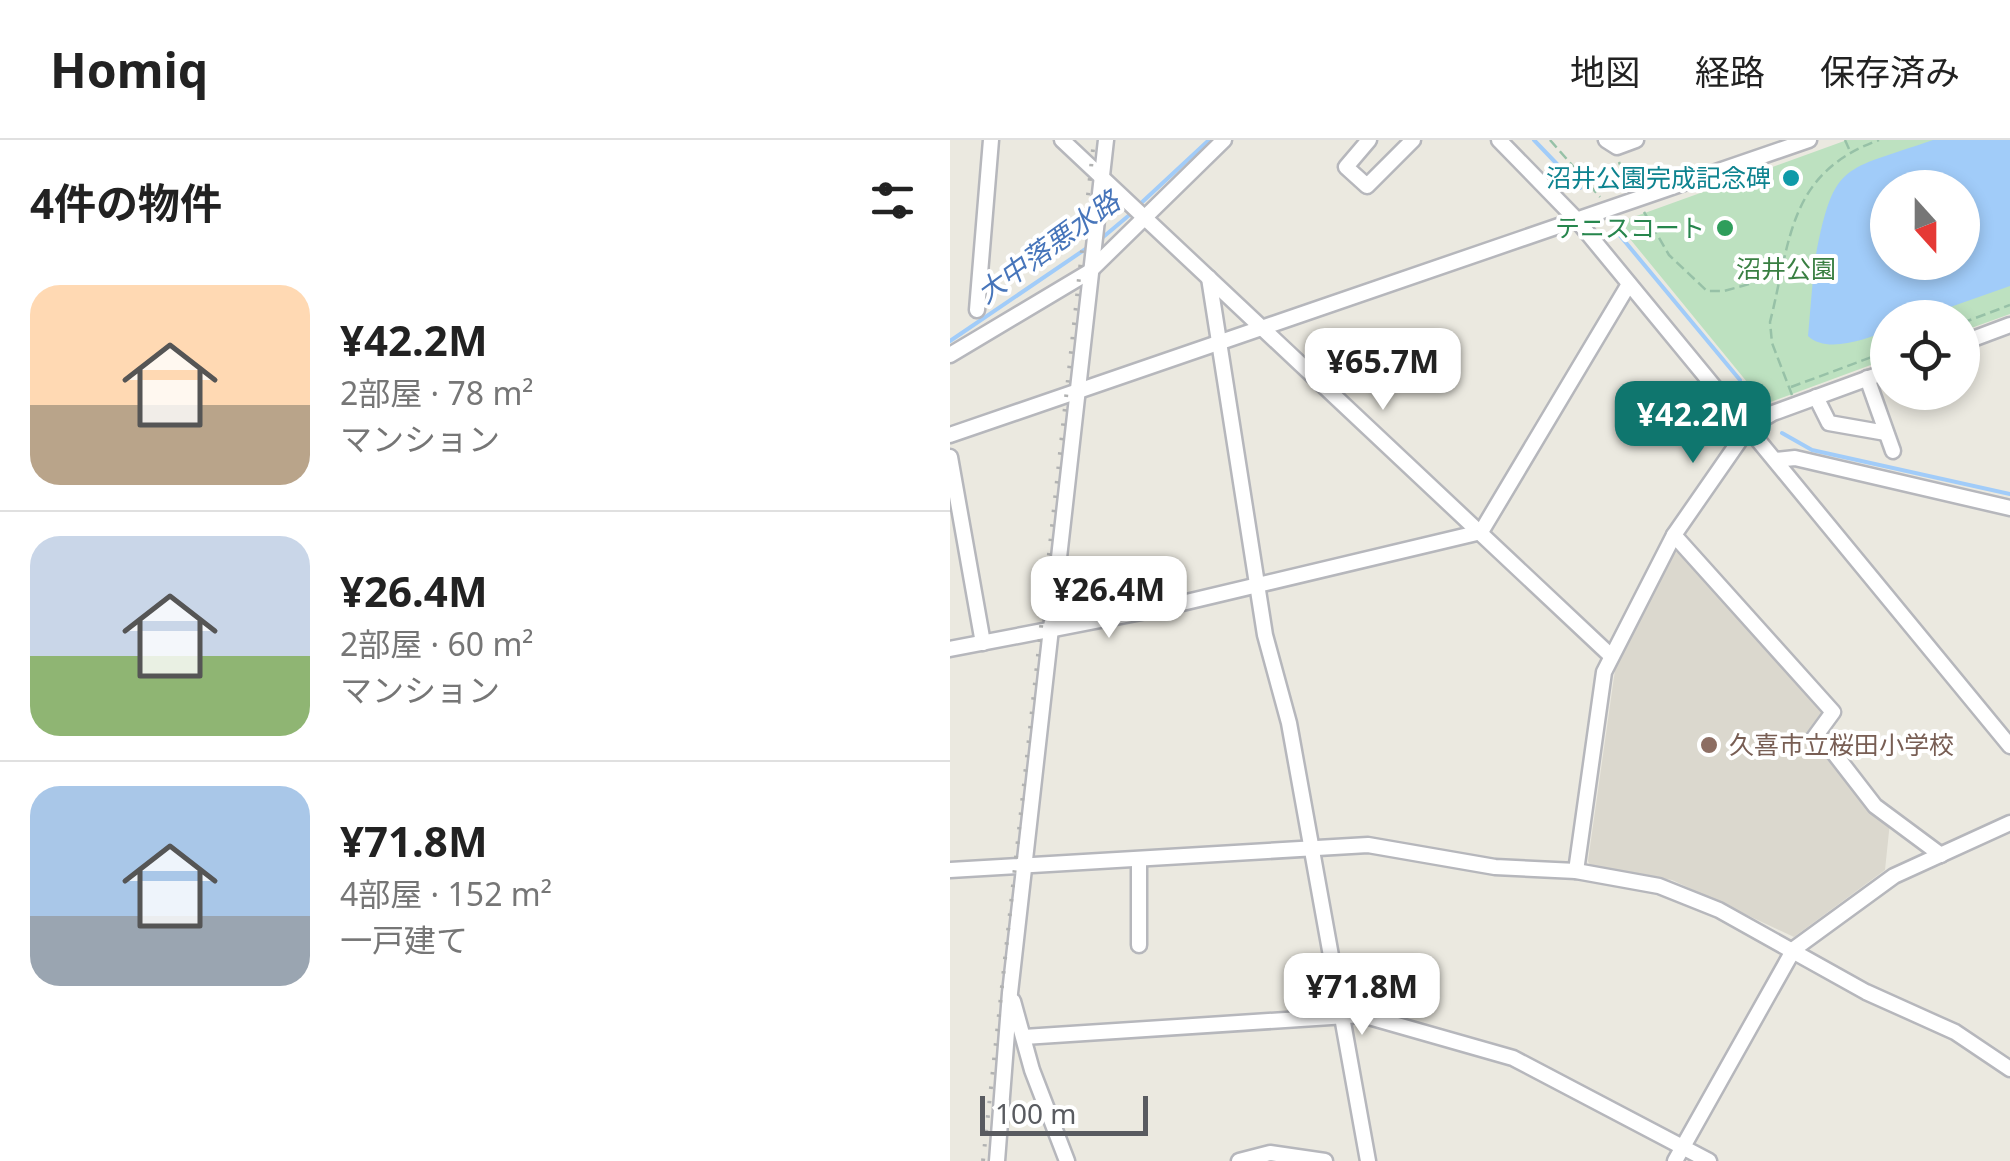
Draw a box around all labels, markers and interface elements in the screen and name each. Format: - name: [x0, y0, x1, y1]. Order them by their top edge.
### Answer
- text: Homiq: [50, 37, 208, 102]
- text: 地図: [1570, 48, 1640, 95]
- text: 経路: [1695, 48, 1765, 95]
- text: 保存済み: [1820, 48, 1960, 95]
- place label: 沼井公園完成記念碑: [1546, 160, 1771, 194]
- marker: 沼井公園完成記念碑: [1780, 167, 1802, 189]
- north arrow: [1870, 170, 1980, 280]
- map controls: [1870, 170, 1980, 410]
- icon: filters: [865, 173, 920, 228]
- text: 4件の物件: [30, 174, 222, 231]
- water label: 大中落悪水路: [968, 180, 1128, 311]
- place label: テニスコート: [1555, 210, 1705, 244]
- marker: テニスコート: [1714, 217, 1736, 239]
- park label: 沼井公園: [1736, 251, 1836, 285]
- button: locate: [1870, 300, 1980, 410]
- text: ¥42.2M: [340, 311, 488, 368]
- icon: home: [110, 325, 230, 445]
- pin: ¥65.7M: [1302, 328, 1464, 413]
- text: ¥65.7M: [1327, 339, 1439, 382]
- text: 2部屋 · 78 m²: [340, 371, 534, 414]
- pin: ¥42.2M: [1612, 381, 1774, 466]
- text: ¥42.2M: [1637, 392, 1749, 435]
- text: マンション: [340, 417, 500, 460]
- pin: ¥26.4M: [1028, 556, 1190, 641]
- text: ¥26.4M: [340, 562, 488, 619]
- text: ¥26.4M: [1053, 567, 1165, 610]
- icon: home: [110, 576, 230, 696]
- text: 2部屋 · 60 m²: [340, 622, 534, 665]
- text: マンション: [340, 668, 500, 711]
- place label: 久喜市立桜田小学校: [1729, 727, 1954, 761]
- marker: 久喜市立桜田小学校: [1698, 734, 1720, 756]
- text: ¥71.8M: [340, 812, 488, 869]
- icon: home: [110, 826, 230, 946]
- text: 4部屋 · 152 m²: [340, 872, 552, 915]
- text: 一戸建て: [340, 918, 468, 961]
- pin: ¥71.8M: [1281, 953, 1443, 1038]
- text: ¥71.8M: [1306, 964, 1418, 1007]
- scale bar: [980, 1091, 1148, 1136]
- text: 100 m: [995, 1094, 1077, 1132]

